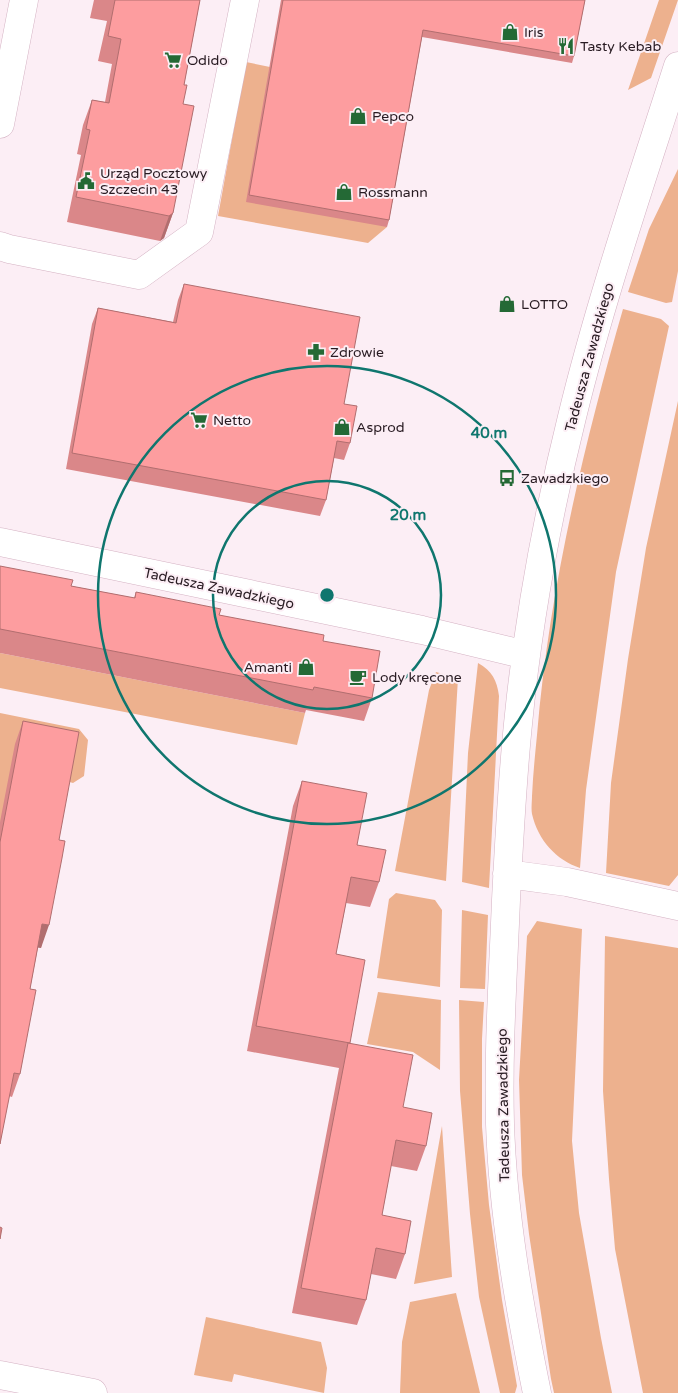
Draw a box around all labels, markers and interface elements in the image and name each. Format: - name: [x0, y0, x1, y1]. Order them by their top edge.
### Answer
- shop icon: Iris: [500, 22, 520, 42]
- place label: Iris: [524, 24, 544, 41]
- restaurant icon: Tasty Kebab: [556, 36, 576, 56]
- place label: Tasty Kebab: [580, 38, 661, 55]
- supermarket icon: Odido: [163, 50, 183, 70]
- place label: Odido: [187, 52, 228, 69]
- shop icon: Pepco: [348, 106, 368, 126]
- place label: Pepco: [372, 108, 414, 125]
- place label: Urząd Pocztowy Szczecin 43: [100, 165, 208, 198]
- public building icon: Urząd Pocztowy Szczecin 43: [76, 171, 96, 191]
- shop icon: Rossmann: [334, 182, 354, 202]
- place label: Rossmann: [358, 184, 428, 201]
- street label: Tadeusza Zawadzkiego: [561, 281, 618, 433]
- shop icon: LOTTO: [497, 294, 517, 314]
- place label: LOTTO: [521, 296, 568, 313]
- pharmacy icon: Zdrowie: [306, 342, 326, 362]
- place label: Zdrowie: [330, 344, 384, 361]
- supermarket icon: Netto: [189, 410, 209, 430]
- place label: Netto: [213, 412, 251, 429]
- shop icon: Asprod: [332, 417, 352, 437]
- place label: Asprod: [356, 419, 405, 436]
- text: 40 m: [471, 424, 507, 442]
- bus stop icon: Zawadzkiego: [497, 468, 517, 488]
- place label: Zawadzkiego: [521, 470, 609, 487]
- text: 20 m: [390, 506, 426, 524]
- street label: Tadeusza Zawadzkiego: [142, 564, 296, 613]
- centre of rings: [318, 586, 336, 604]
- shop icon: Amanti: [296, 657, 316, 677]
- place label: Amanti: [244, 659, 292, 676]
- cafe icon: Lody kręcone: [348, 667, 368, 687]
- place label: Lody kręcone: [372, 669, 462, 686]
- street label: Tadeusza Zawadzkiego: [494, 1028, 513, 1182]

